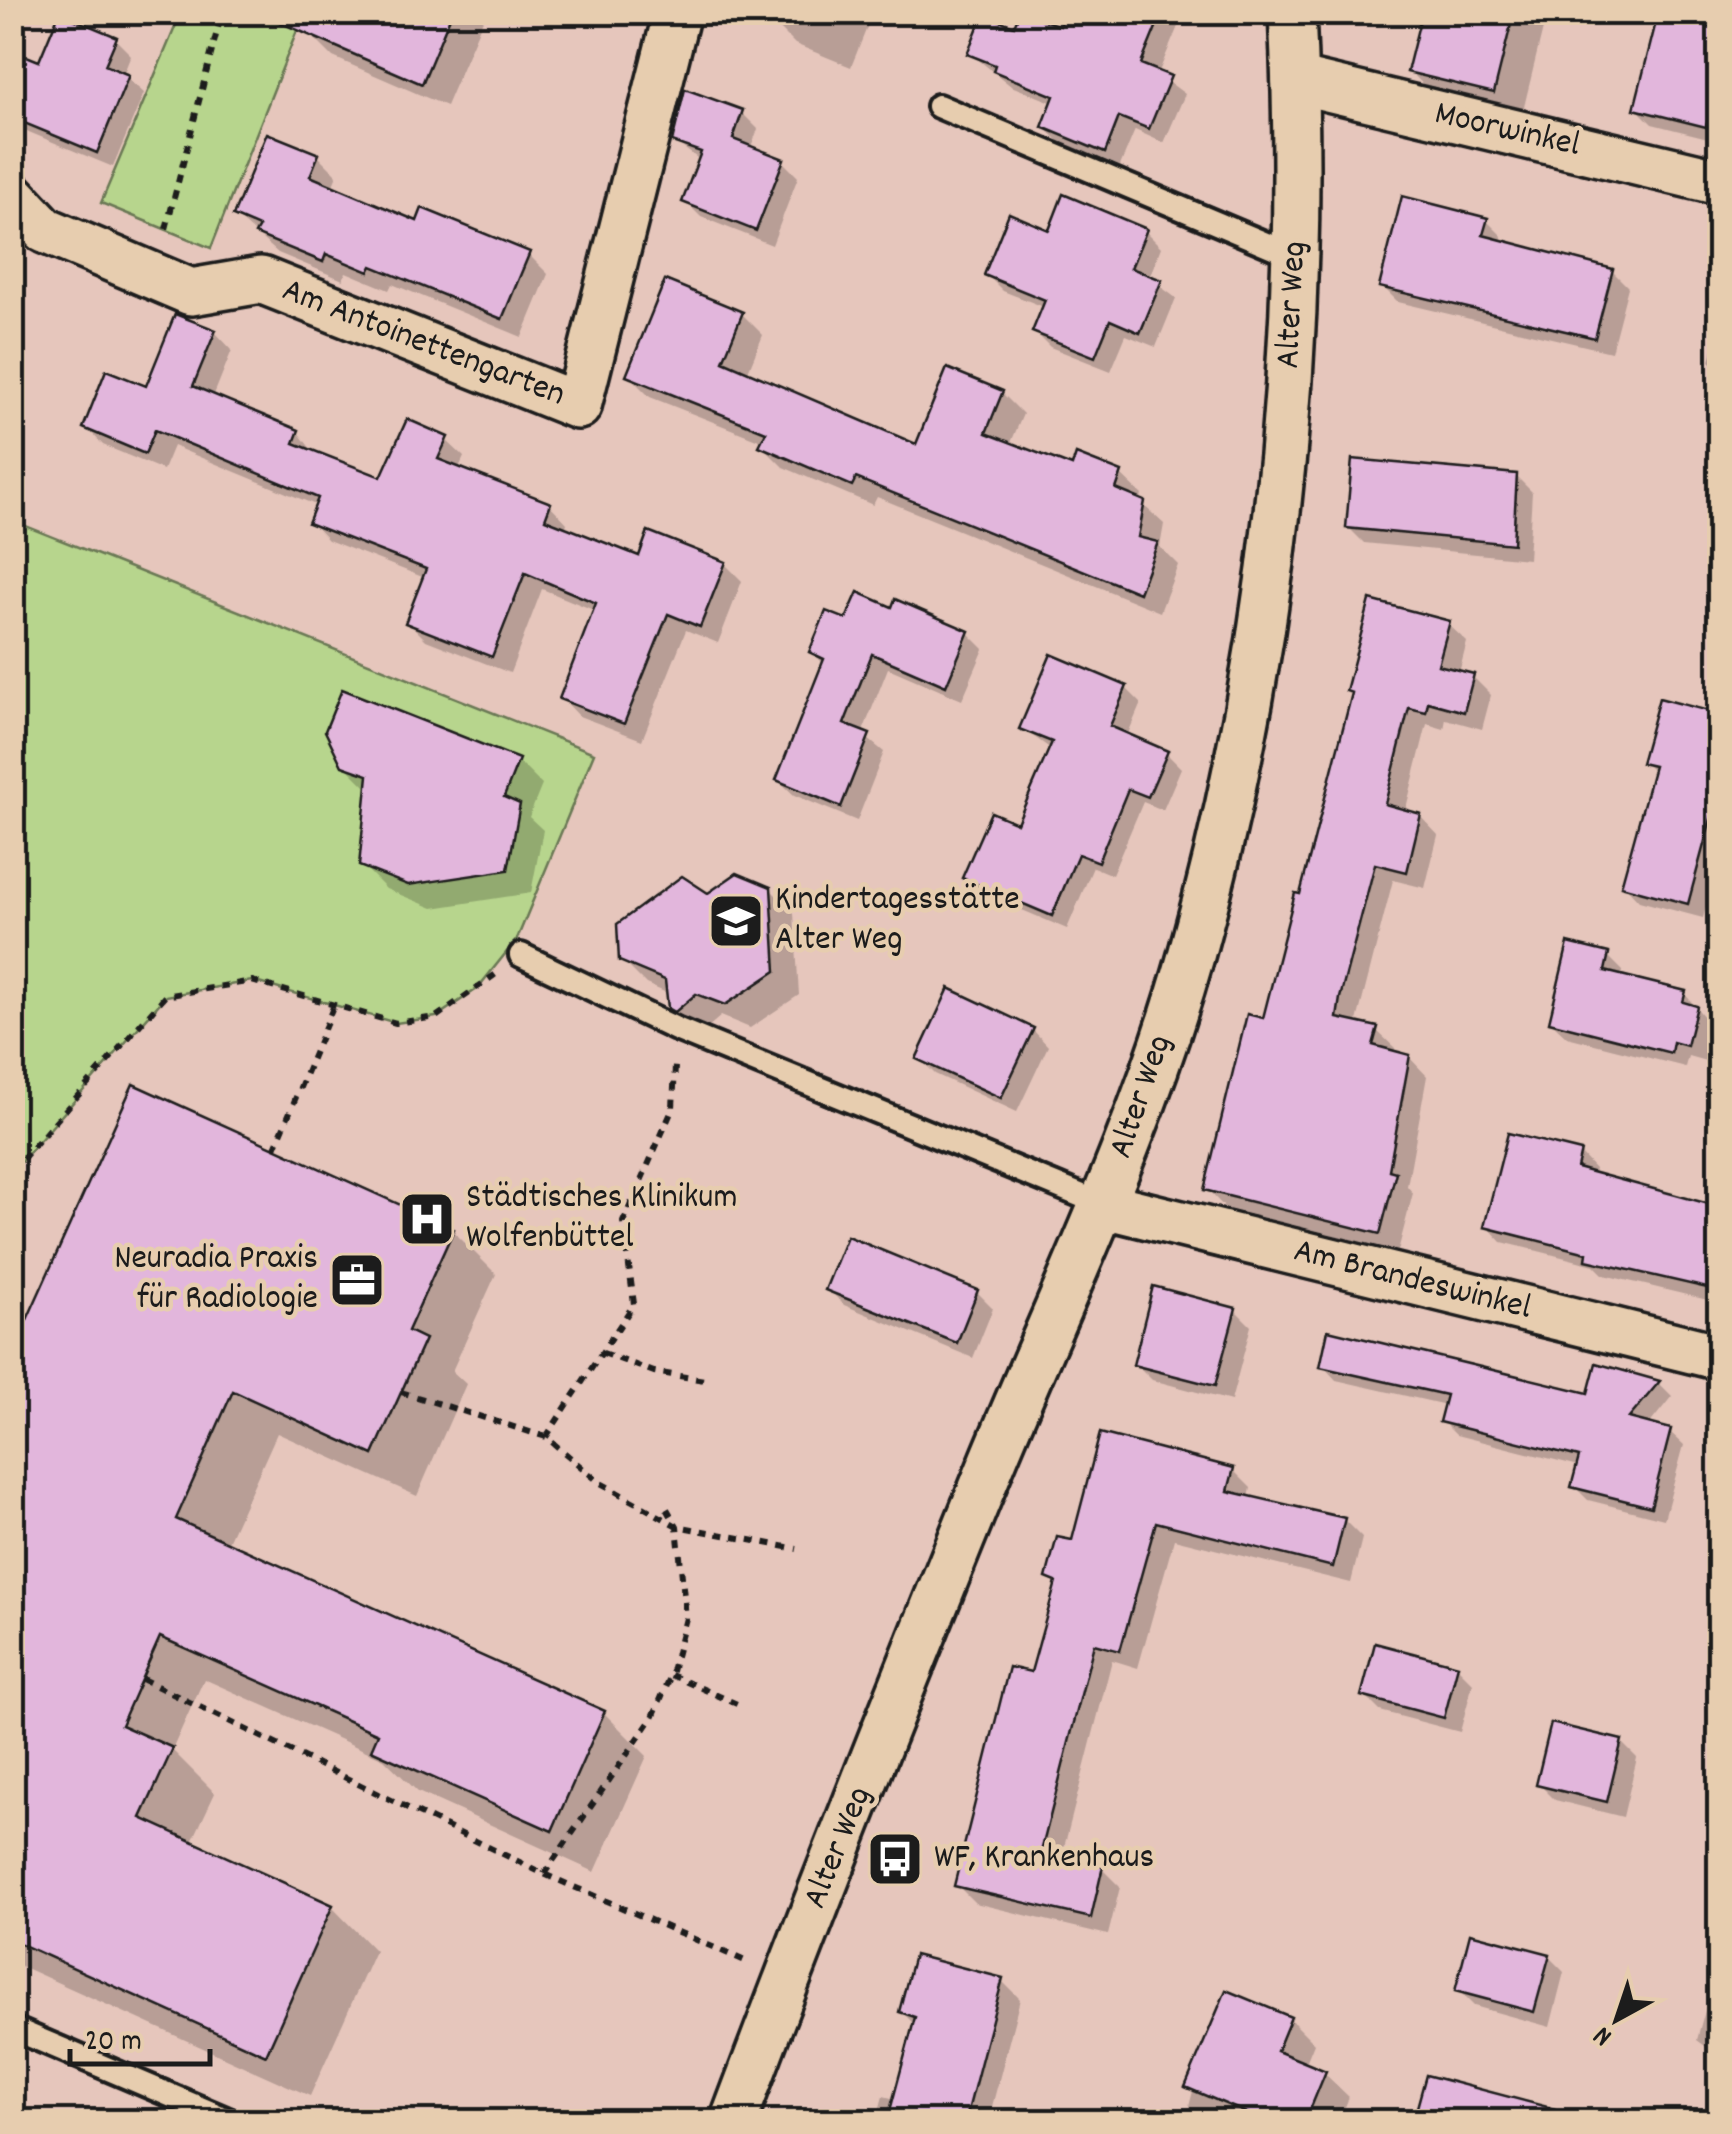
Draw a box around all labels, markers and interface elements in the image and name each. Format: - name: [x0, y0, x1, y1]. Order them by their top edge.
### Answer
- street label: Moorwinkel: [1429, 90, 1585, 172]
- street label: Alter Weg: [1265, 240, 1321, 370]
- street label: Am Antoinettengarten: [274, 267, 572, 421]
- place label: Kindertagesstätte Alter Weg: [775, 876, 1020, 966]
- school or university icon: Kindertagesstätte Alter Weg: [706, 891, 766, 951]
- street label: Alter Weg: [1098, 1029, 1186, 1165]
- place label: Städtisches Klinikum Wolfenbüttel: [466, 1174, 738, 1264]
- hospital icon: Städtisches Klinikum Wolfenbüttel: [397, 1189, 457, 1249]
- street label: Am Brandeswinkel: [1288, 1227, 1536, 1335]
- place label: Neuradia Praxis für Radiologie: [114, 1235, 318, 1325]
- office icon: Neuradia Praxis für Radiologie: [327, 1250, 387, 1310]
- street label: Alter Weg: [792, 1779, 886, 1917]
- bus stop icon: WF, Krankenhaus: [865, 1829, 925, 1889]
- place label: WF, Krankenhaus: [934, 1834, 1154, 1884]
- north arrow: [1567, 1969, 1667, 2069]
- scale bar: [70, 2004, 210, 2066]
- text: N: [1586, 2015, 1622, 2054]
- text: 20 m: [85, 2022, 142, 2065]

